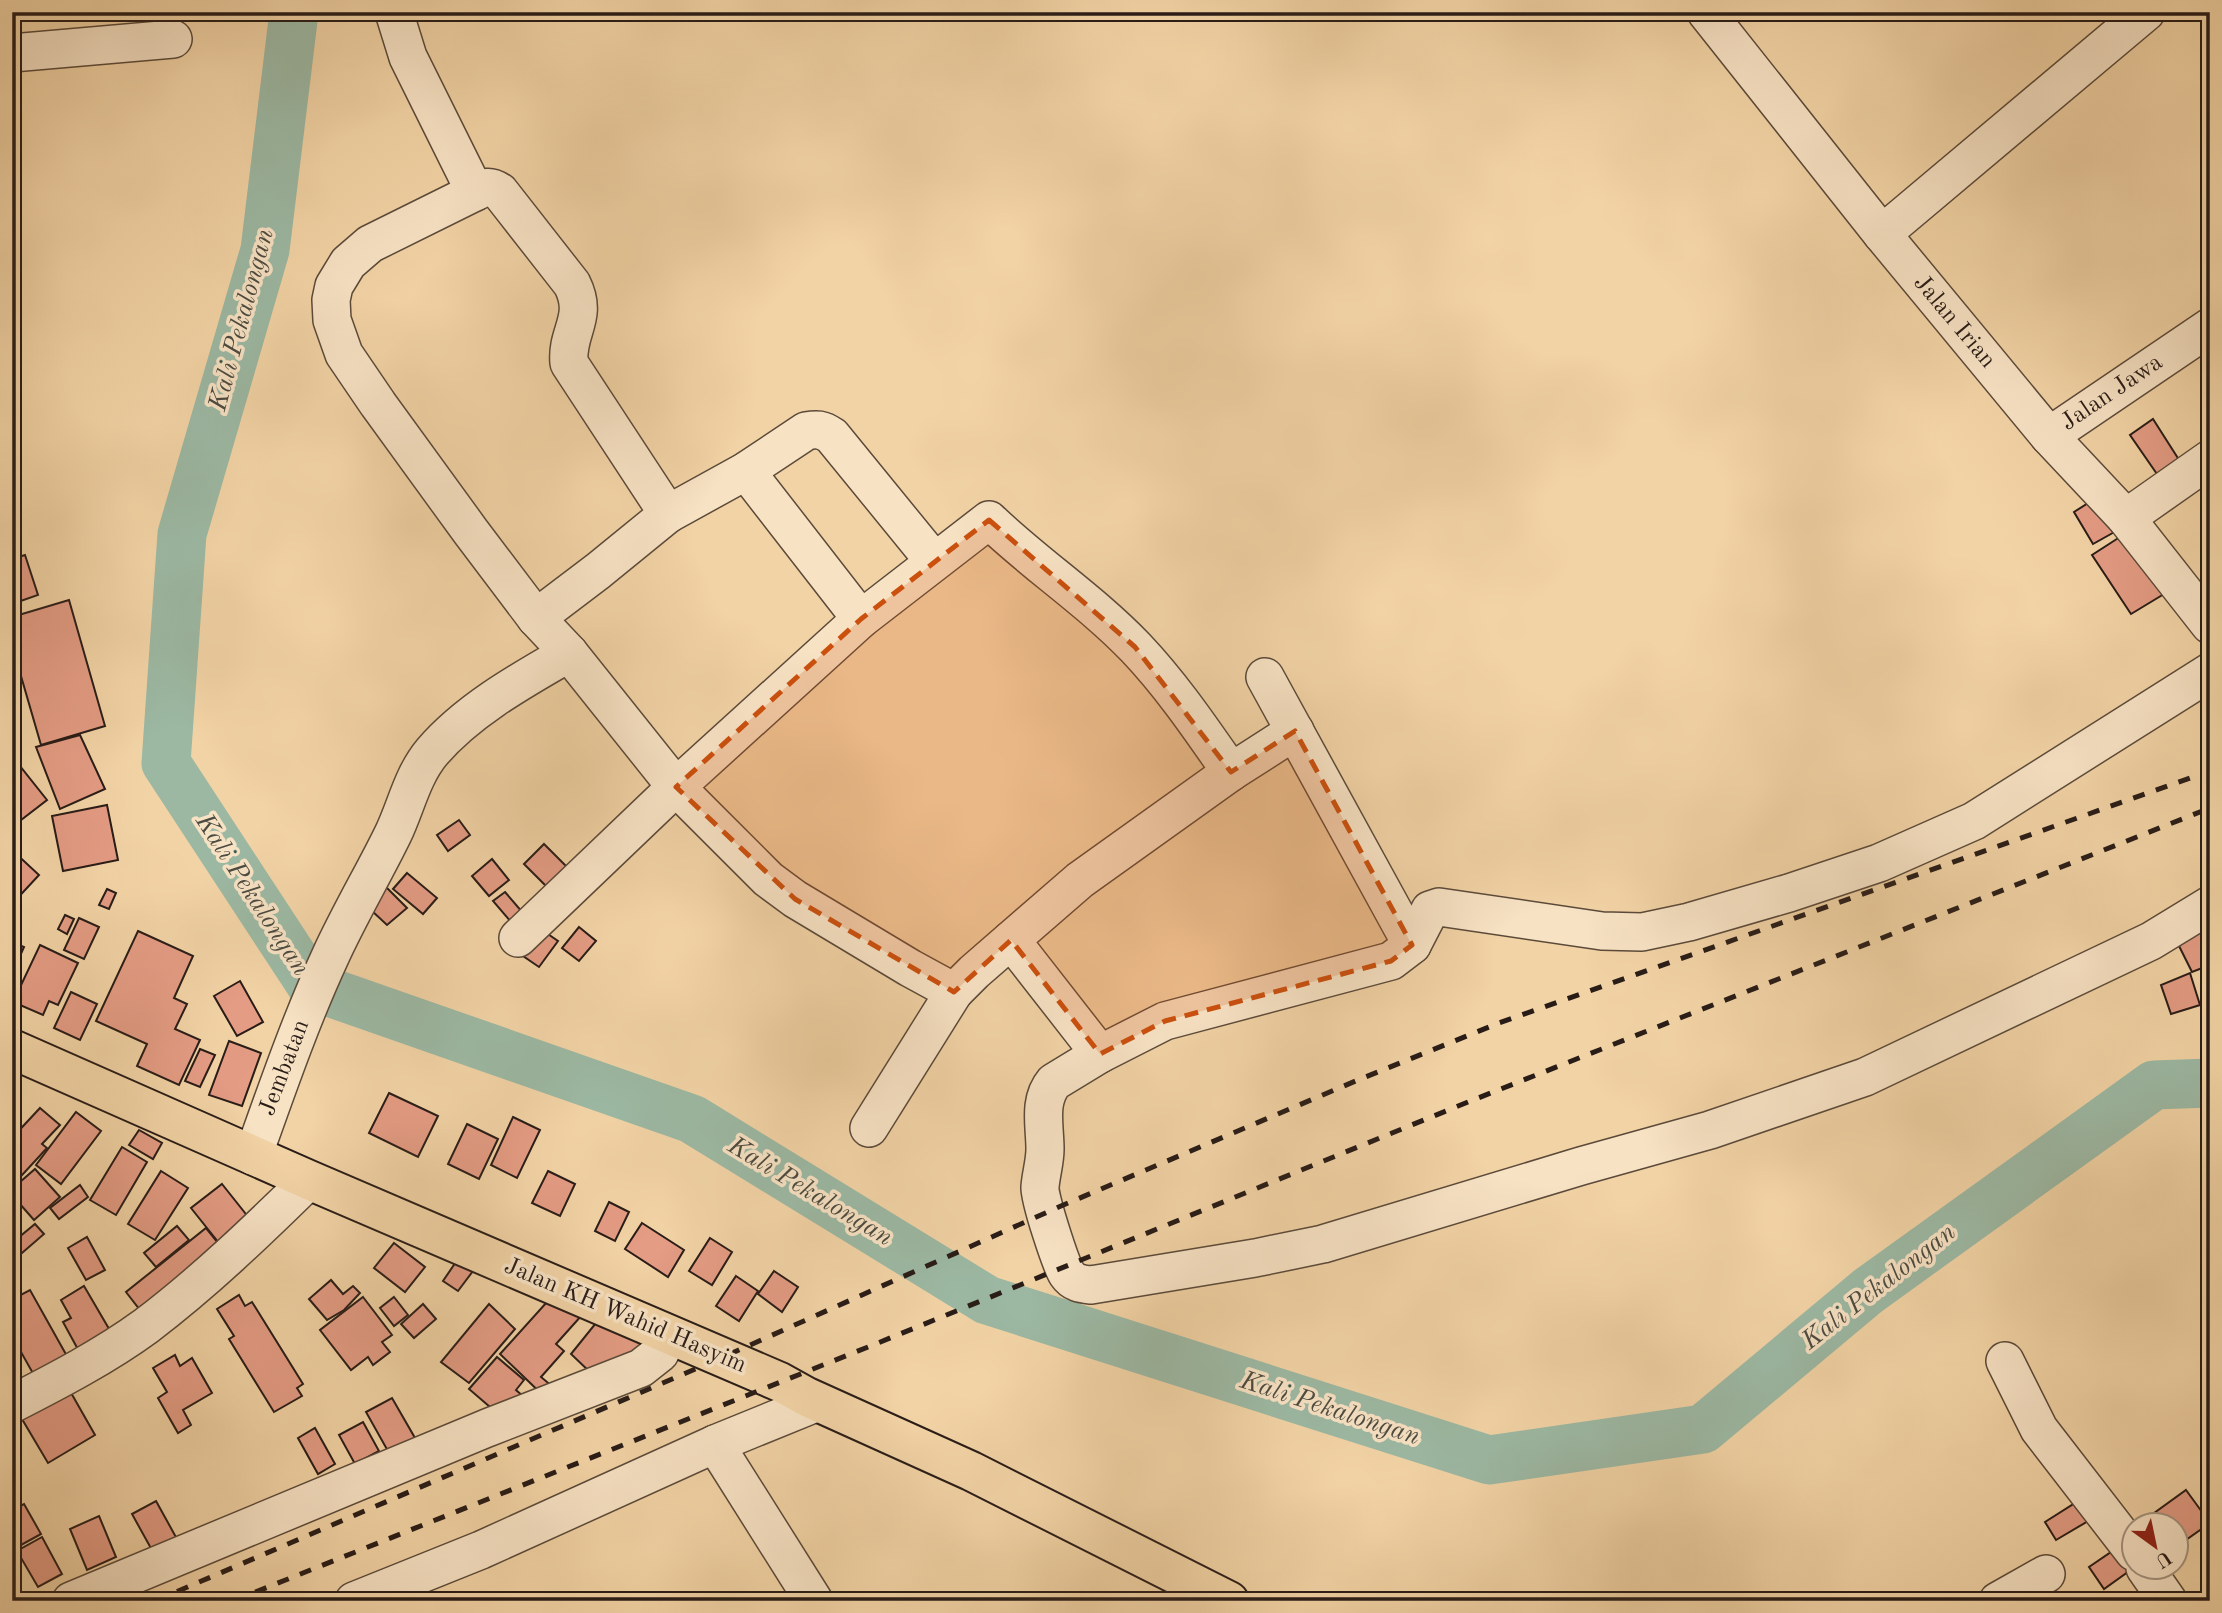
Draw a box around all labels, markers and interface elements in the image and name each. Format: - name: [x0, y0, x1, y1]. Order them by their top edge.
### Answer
- water label: Kali Pekalongan: [205, 226, 279, 415]
- street label: Jalan Irian: [1908, 271, 2000, 373]
- street label: Jalan Jawa: [2057, 350, 2167, 436]
- water label: Kali Pekalongan: [190, 809, 314, 981]
- street label: Jembatan: [256, 1017, 314, 1119]
- water label: Kali Pekalongan: [722, 1132, 897, 1251]
- water label: Kali Pekalongan: [1796, 1219, 1961, 1355]
- street label: Jalan KH Wahid Hasyim: [500, 1254, 750, 1378]
- water label: Kali Pekalongan: [1236, 1367, 1423, 1450]
- north arrow: [2120, 1512, 2190, 1582]
- text: U: [2151, 1546, 2174, 1570]

